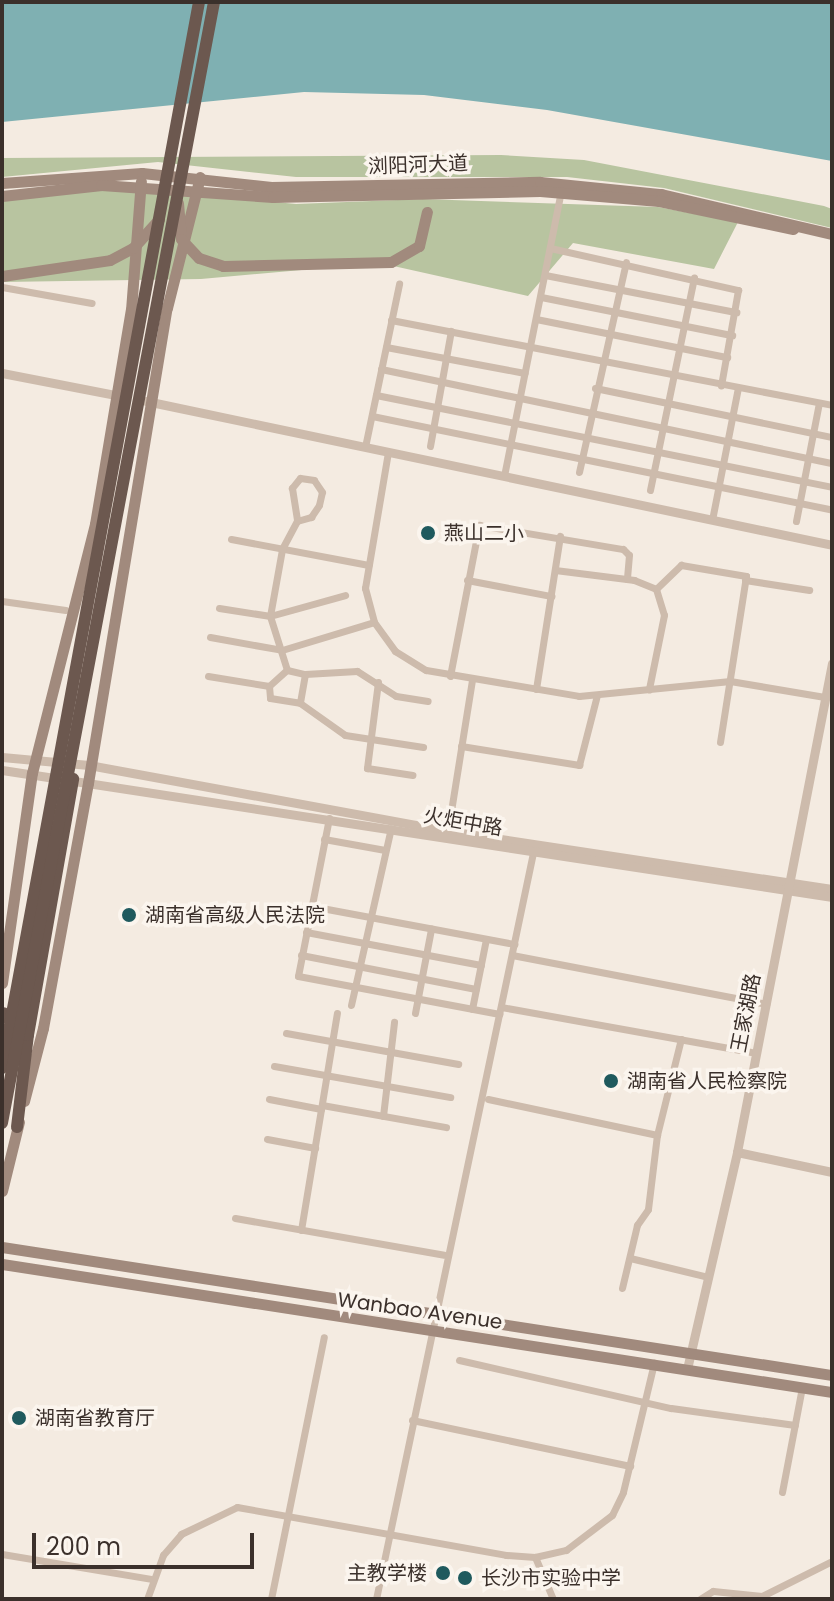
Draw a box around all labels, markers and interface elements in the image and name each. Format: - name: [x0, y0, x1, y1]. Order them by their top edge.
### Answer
- street label: 浏阳河大道: [368, 151, 468, 179]
- place label: 燕山二小: [444, 521, 524, 545]
- marker: 燕山二小: [419, 524, 437, 542]
- street label: 火炬中路: [422, 803, 504, 841]
- place label: 湖南省高级人民法院: [145, 903, 325, 927]
- marker: 湖南省高级人民法院: [120, 906, 138, 924]
- street label: 王家湖路: [727, 971, 765, 1055]
- place label: 湖南省人民检察院: [627, 1069, 787, 1093]
- marker: 湖南省人民检察院: [602, 1072, 620, 1090]
- street label: Wanbao Avenue: [336, 1288, 504, 1334]
- place label: 湖南省教育厅: [35, 1406, 155, 1430]
- marker: 湖南省教育厅: [10, 1409, 28, 1427]
- scale bar: [36, 1517, 258, 1567]
- text: 200 m: [46, 1530, 121, 1563]
- place label: 主教学楼: [347, 1561, 427, 1585]
- marker: 主教学楼: [434, 1564, 452, 1582]
- place label: 长沙市实验中学: [481, 1566, 621, 1590]
- marker: 长沙市实验中学: [456, 1569, 474, 1587]

